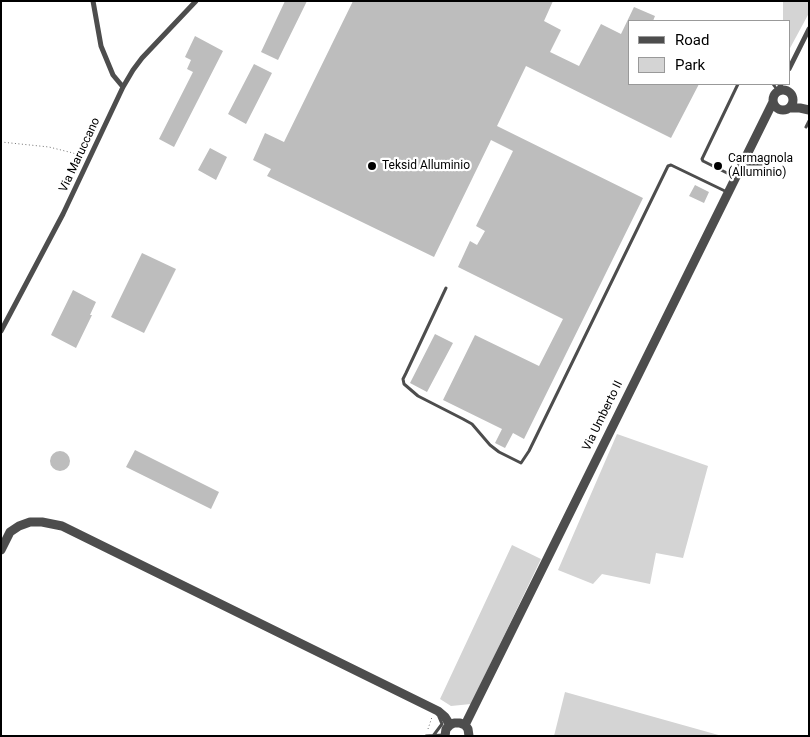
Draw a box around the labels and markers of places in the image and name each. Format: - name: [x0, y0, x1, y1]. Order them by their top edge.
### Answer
- place label: Carmagnola (Alluminio): [728, 152, 793, 180]
- place label: Teksid Alluminio: [382, 159, 470, 173]
- marker: Teksid Alluminio: [366, 160, 378, 172]
- marker: Carmagnola (Alluminio): [712, 160, 724, 172]

